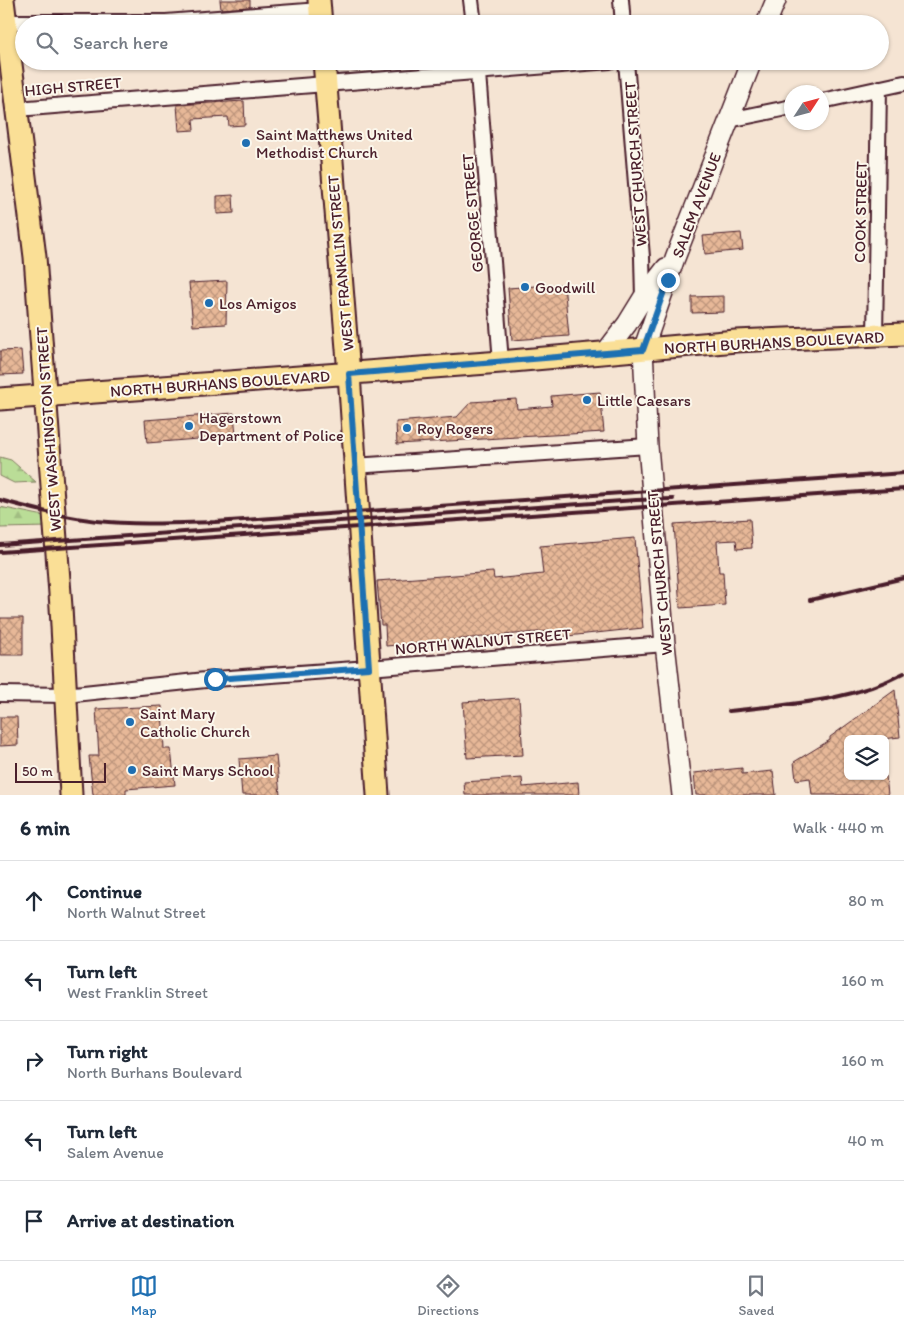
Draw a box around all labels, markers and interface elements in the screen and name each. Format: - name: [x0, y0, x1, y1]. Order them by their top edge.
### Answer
- search box: [15, 15, 889, 70]
- icon: search: [33, 29, 61, 57]
- text: Search here: [73, 31, 168, 54]
- street label: HIGH STREET: [24, 73, 122, 100]
- street label: WEST CHURCH STREET: [620, 81, 651, 247]
- north arrow: [784, 85, 829, 130]
- place label: Saint Matthews United Methodist Church: [256, 125, 413, 162]
- marker: Saint Matthews United Methodist Church: [240, 137, 252, 149]
- street label: SALEM AVENUE: [668, 150, 725, 260]
- street label: GEORGE STREET: [458, 153, 487, 273]
- street label: COOK STREET: [850, 161, 871, 263]
- street label: WEST FRANKLIN STREET: [323, 174, 358, 352]
- route end: [657, 269, 680, 292]
- place label: Goodwill: [535, 278, 596, 297]
- marker: Goodwill: [519, 281, 531, 293]
- place label: Los Amigos: [219, 294, 297, 313]
- marker: Los Amigos: [203, 297, 215, 309]
- street label: WEST WASHINGTON STREET: [32, 326, 65, 532]
- street label: NORTH BURHANS BOULEVARD: [664, 327, 884, 358]
- street label: NORTH BURHANS BOULEVARD: [110, 366, 331, 401]
- place label: Little Caesars: [597, 391, 691, 410]
- marker: Little Caesars: [581, 394, 593, 406]
- place label: Hagerstown Department of Police: [199, 408, 344, 445]
- place label: Roy Rogers: [417, 419, 493, 438]
- marker: Hagerstown Department of Police: [183, 420, 195, 432]
- marker: Roy Rogers: [401, 422, 413, 434]
- street label: WEST CHURCH STREET: [643, 490, 676, 656]
- street label: NORTH WALNUT STREET: [394, 624, 572, 659]
- route start: [204, 668, 227, 691]
- place label: Saint Mary Catholic Church: [140, 704, 250, 741]
- marker: Saint Mary Catholic Church: [124, 716, 136, 728]
- map controls: [844, 735, 889, 780]
- button: layers: [844, 735, 889, 780]
- scale bar: [15, 760, 106, 783]
- place label: Saint Marys School: [142, 761, 274, 780]
- text: 50 m: [22, 763, 53, 780]
- marker: Saint Marys School: [126, 764, 138, 776]
- text: 6 min: [20, 815, 70, 840]
- text: Walk · 440 m: [793, 818, 884, 837]
- text: Continue: [67, 880, 142, 903]
- icon: ahead: [20, 887, 48, 915]
- text: 80 m: [848, 891, 884, 910]
- text: North Walnut Street: [67, 903, 206, 922]
- text: Turn left: [67, 960, 137, 983]
- icon: left: [20, 967, 48, 995]
- text: 160 m: [841, 971, 884, 990]
- text: West Franklin Street: [67, 983, 208, 1002]
- text: Turn right: [67, 1040, 148, 1063]
- icon: right: [20, 1047, 48, 1075]
- text: 160 m: [841, 1051, 884, 1070]
- text: North Burhans Boulevard: [67, 1063, 242, 1082]
- text: Turn left: [67, 1120, 137, 1143]
- icon: left: [20, 1127, 48, 1155]
- text: 40 m: [847, 1131, 884, 1150]
- text: Salem Avenue: [67, 1143, 164, 1162]
- icon: arrive: [20, 1207, 48, 1235]
- text: Arrive at destination: [67, 1209, 234, 1232]
- tab: Map: [130, 1272, 158, 1319]
- tab: Directions: [417, 1272, 479, 1319]
- tab: Saved: [738, 1272, 774, 1319]

